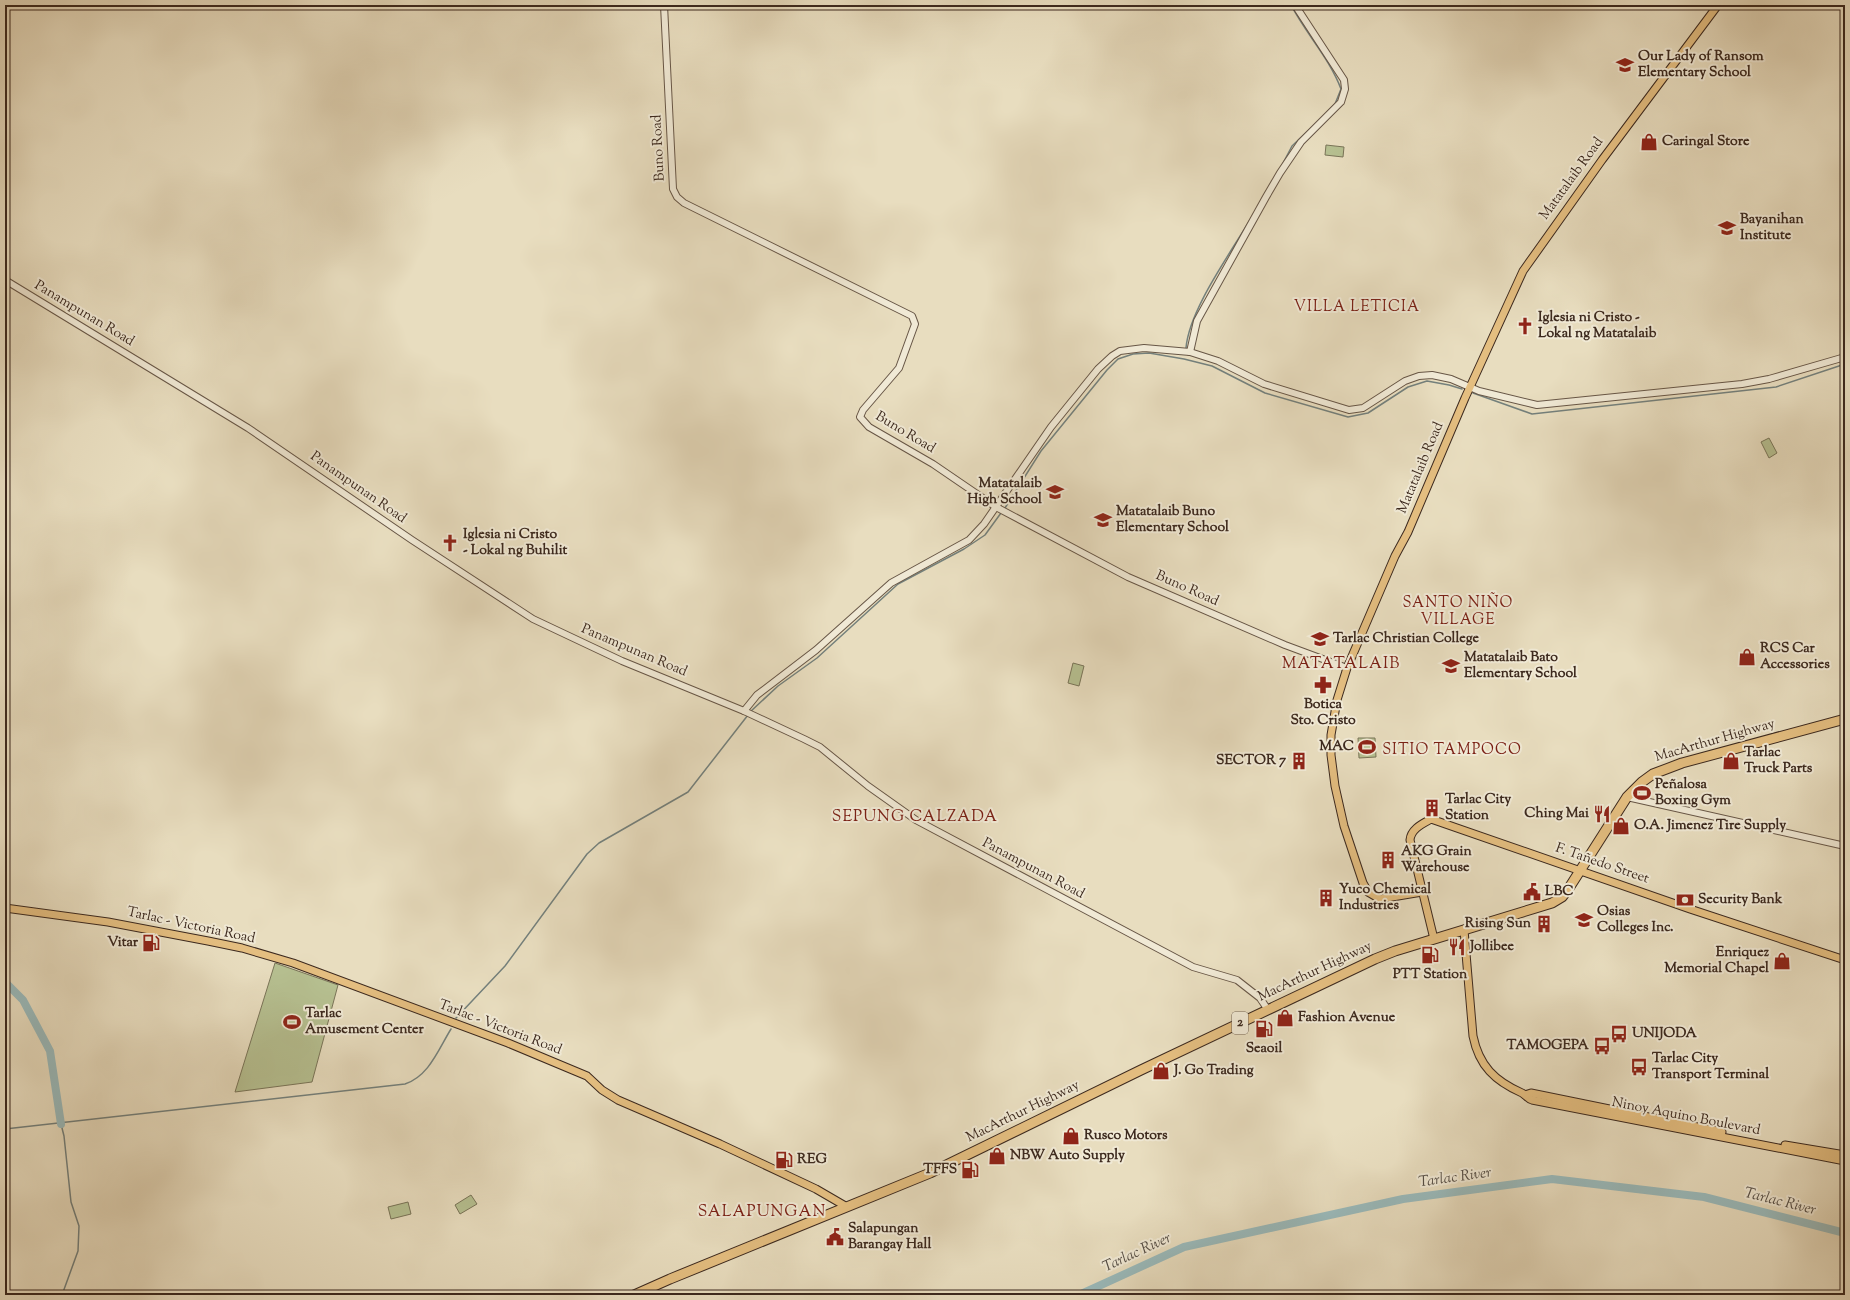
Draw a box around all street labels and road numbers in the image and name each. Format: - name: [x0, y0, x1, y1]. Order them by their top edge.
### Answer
- street label: Buno Road: [647, 114, 671, 182]
- street label: Matatalaib Road: [1535, 133, 1609, 224]
- street label: Panampunan Road: [30, 276, 138, 352]
- street label: Buno Road: [871, 407, 939, 459]
- street label: Matatalaib Road: [1393, 419, 1449, 517]
- street label: Panampunan Road: [306, 447, 410, 529]
- street label: Buno Road: [1152, 566, 1222, 612]
- street label: Panampunan Road: [578, 620, 690, 682]
- street label: MacArthur Highway: [1653, 714, 1777, 768]
- street label: Panampunan Road: [978, 833, 1088, 905]
- street label: F. Tañedo Street: [1552, 839, 1652, 889]
- street label: Tarlac - Victoria Road: [125, 903, 257, 949]
- street label: MacArthur Highway: [1255, 937, 1375, 1007]
- street label: Tarlac - Victoria Road: [436, 995, 565, 1061]
- road number: 2: [1232, 1012, 1248, 1034]
- street label: MacArthur Highway: [963, 1076, 1083, 1148]
- street label: Ninoy Aquino Boulevard: [1610, 1093, 1762, 1141]

